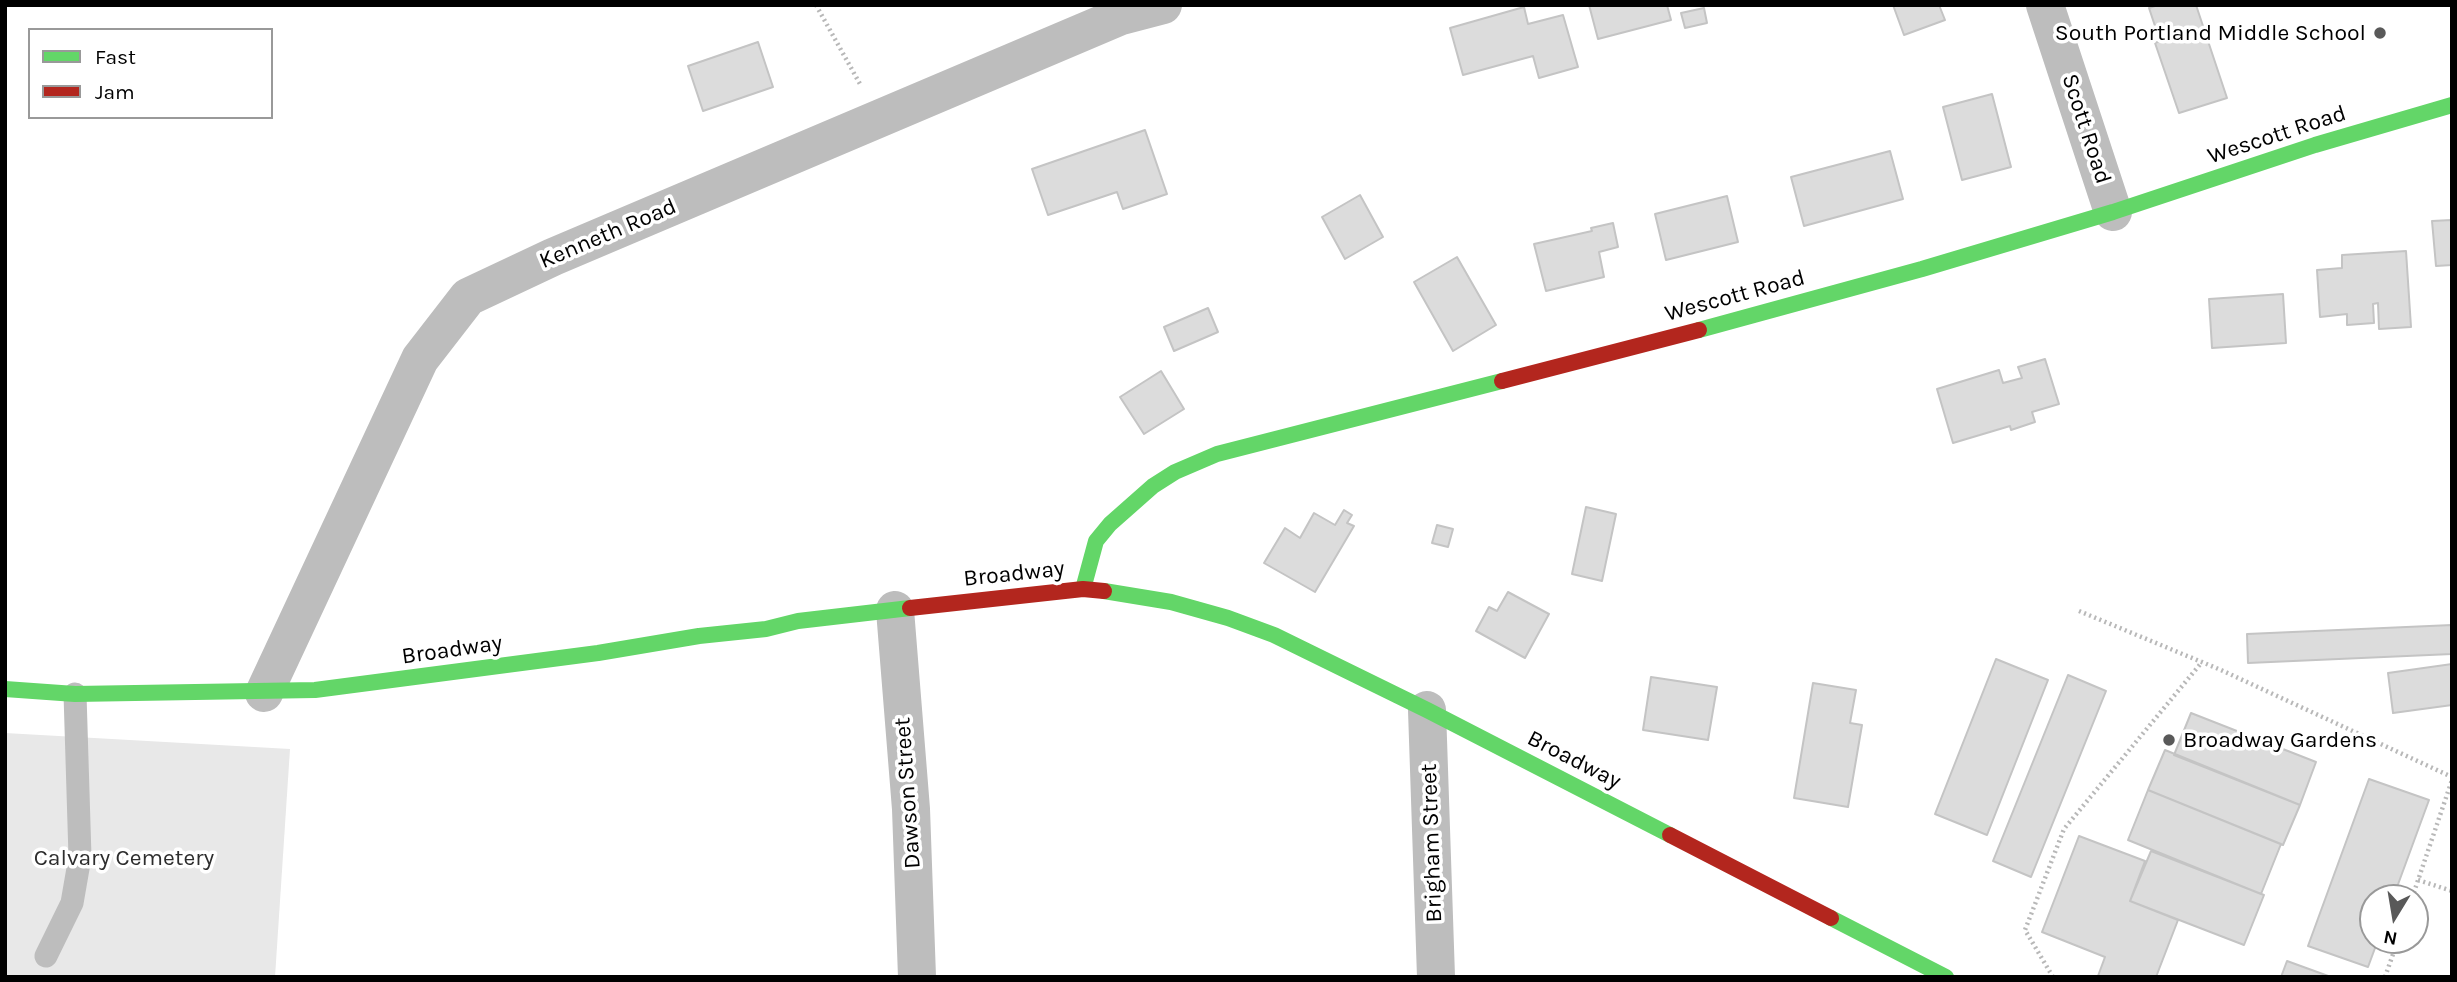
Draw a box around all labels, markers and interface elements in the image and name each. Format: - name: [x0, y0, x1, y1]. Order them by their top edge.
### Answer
- place label: South Portland Middle School: [2055, 19, 2366, 47]
- marker: South Portland Middle School: [2372, 25, 2388, 41]
- legend: [28, 28, 273, 119]
- text: Fast: [95, 45, 136, 69]
- street label: Scott Road: [2055, 71, 2117, 187]
- text: Jam: [95, 80, 135, 104]
- street label: Wescott Road: [2204, 100, 2350, 170]
- street label: Kenneth Road: [535, 193, 681, 275]
- street label: Wescott Road: [1662, 264, 1808, 328]
- street label: Broadway: [962, 555, 1066, 593]
- street label: Broadway: [400, 629, 504, 671]
- street label: Dawson Street: [889, 716, 927, 870]
- street label: Broadway: [1523, 725, 1625, 795]
- place label: Broadway Gardens: [2183, 726, 2377, 754]
- marker: Broadway Gardens: [2161, 732, 2177, 748]
- street label: Brigham Street: [1415, 763, 1449, 923]
- park label: Calvary Cemetery: [34, 844, 214, 872]
- north arrow: [2359, 884, 2429, 954]
- text: N: [2382, 926, 2399, 950]

